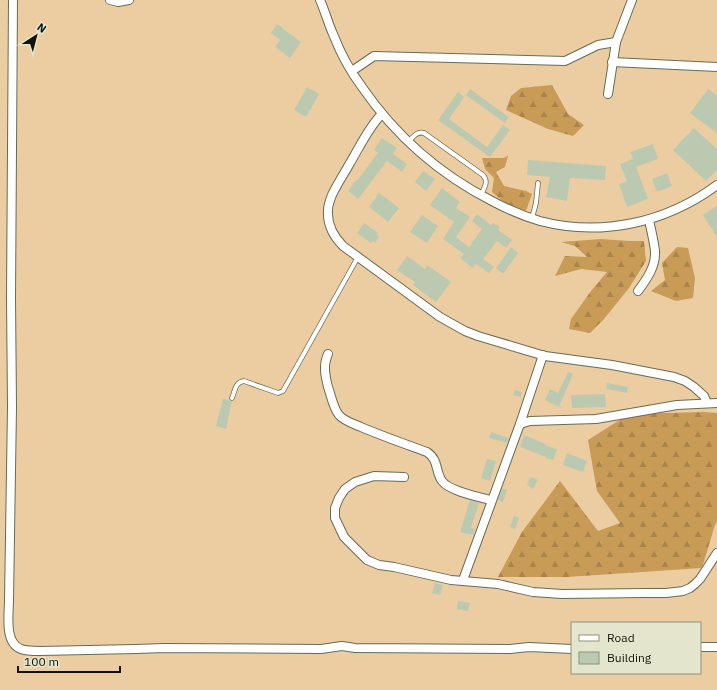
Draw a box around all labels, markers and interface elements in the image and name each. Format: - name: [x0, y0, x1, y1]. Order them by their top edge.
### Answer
- north arrow: [16, 16, 56, 56]
- text: N: [35, 20, 49, 36]
- legend: [571, 622, 701, 674]
- text: Road: [607, 630, 635, 645]
- scale bar: [18, 648, 120, 674]
- text: Building: [607, 650, 652, 665]
- text: 100 m: [24, 654, 59, 669]

